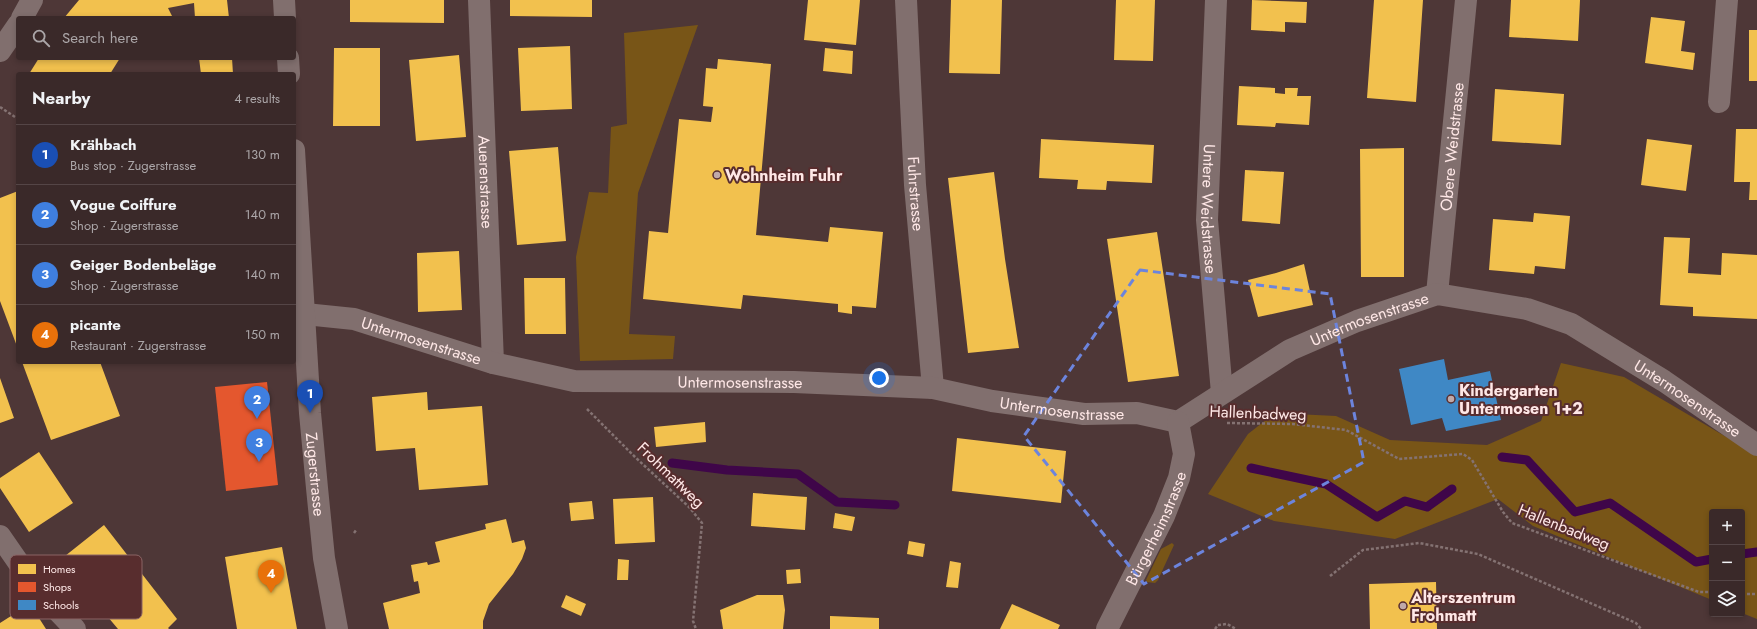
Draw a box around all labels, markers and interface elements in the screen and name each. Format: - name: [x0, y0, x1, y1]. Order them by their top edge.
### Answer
- search box: [16, 16, 296, 60]
- icon: search: [30, 27, 52, 49]
- text: Search here: [62, 27, 138, 49]
- street label: Obere Weidstrasse: [1434, 81, 1469, 212]
- text: Nearby: [32, 86, 90, 110]
- text: 4 results: [234, 89, 280, 108]
- text: Krähbach: [70, 134, 137, 156]
- street label: Auerenstrasse: [473, 135, 499, 229]
- street label: Untere Weidstrasse: [1196, 144, 1223, 274]
- text: 1: [42, 145, 48, 164]
- text: 130 m: [245, 145, 280, 164]
- text: Bus stop · Zugerstrasse: [70, 156, 196, 175]
- street label: Fuhrstrasse: [902, 156, 931, 232]
- place label: Wohnheim Fuhr: [725, 164, 843, 187]
- marker: Wohnheim Fuhr: [712, 170, 722, 180]
- text: Vogue Coiffure: [70, 194, 177, 216]
- text: 2: [41, 205, 49, 224]
- text: 140 m: [245, 205, 280, 224]
- text: Shop · Zugerstrasse: [70, 216, 179, 235]
- text: Geiger Bodenbeläge: [70, 254, 216, 276]
- text: 3: [41, 265, 49, 284]
- text: 140 m: [245, 265, 280, 284]
- text: Shop · Zugerstrasse: [70, 276, 179, 295]
- street label: Untermosenstrasse: [1306, 286, 1432, 351]
- street label: Untermosenstrasse: [358, 311, 485, 370]
- text: picante: [70, 314, 121, 336]
- text: 4: [40, 325, 50, 344]
- text: 150 m: [245, 325, 280, 344]
- text: Restaurant · Zugerstrasse: [70, 336, 206, 355]
- street label: Untermosenstrasse: [1630, 354, 1746, 442]
- your location: [869, 368, 889, 388]
- street label: Untermosenstrasse: [677, 370, 803, 394]
- place label: Kindergarten Untermosen 1+2: [1459, 379, 1583, 420]
- pin: 1: [297, 380, 323, 413]
- pin: 2: [244, 386, 270, 419]
- street label: Untermosenstrasse: [998, 391, 1124, 426]
- marker: Kindergarten Untermosen 1+2: [1446, 394, 1456, 404]
- street label: Hallenbadweg: [1209, 400, 1307, 426]
- pin: 3: [246, 429, 272, 462]
- street label: Zugerstrasse: [300, 431, 331, 517]
- street label: Frohmattweg: [632, 437, 710, 513]
- street label: Bürgerheimstrasse: [1119, 469, 1192, 589]
- street label: Hallenbadweg: [1515, 498, 1613, 556]
- map controls: [1709, 509, 1745, 617]
- button: +: [1709, 509, 1745, 545]
- button: −: [1709, 545, 1745, 581]
- legend: [10, 555, 142, 619]
- pin: 4: [258, 560, 284, 593]
- text: Homes: [43, 561, 76, 577]
- text: Shops: [43, 579, 72, 595]
- button: layers: [1709, 581, 1745, 617]
- place label: Alterszentrum Frohmatt: [1410, 586, 1516, 627]
- text: Schools: [43, 597, 80, 613]
- marker: Alterszentrum Frohmatt: [1398, 601, 1408, 611]

